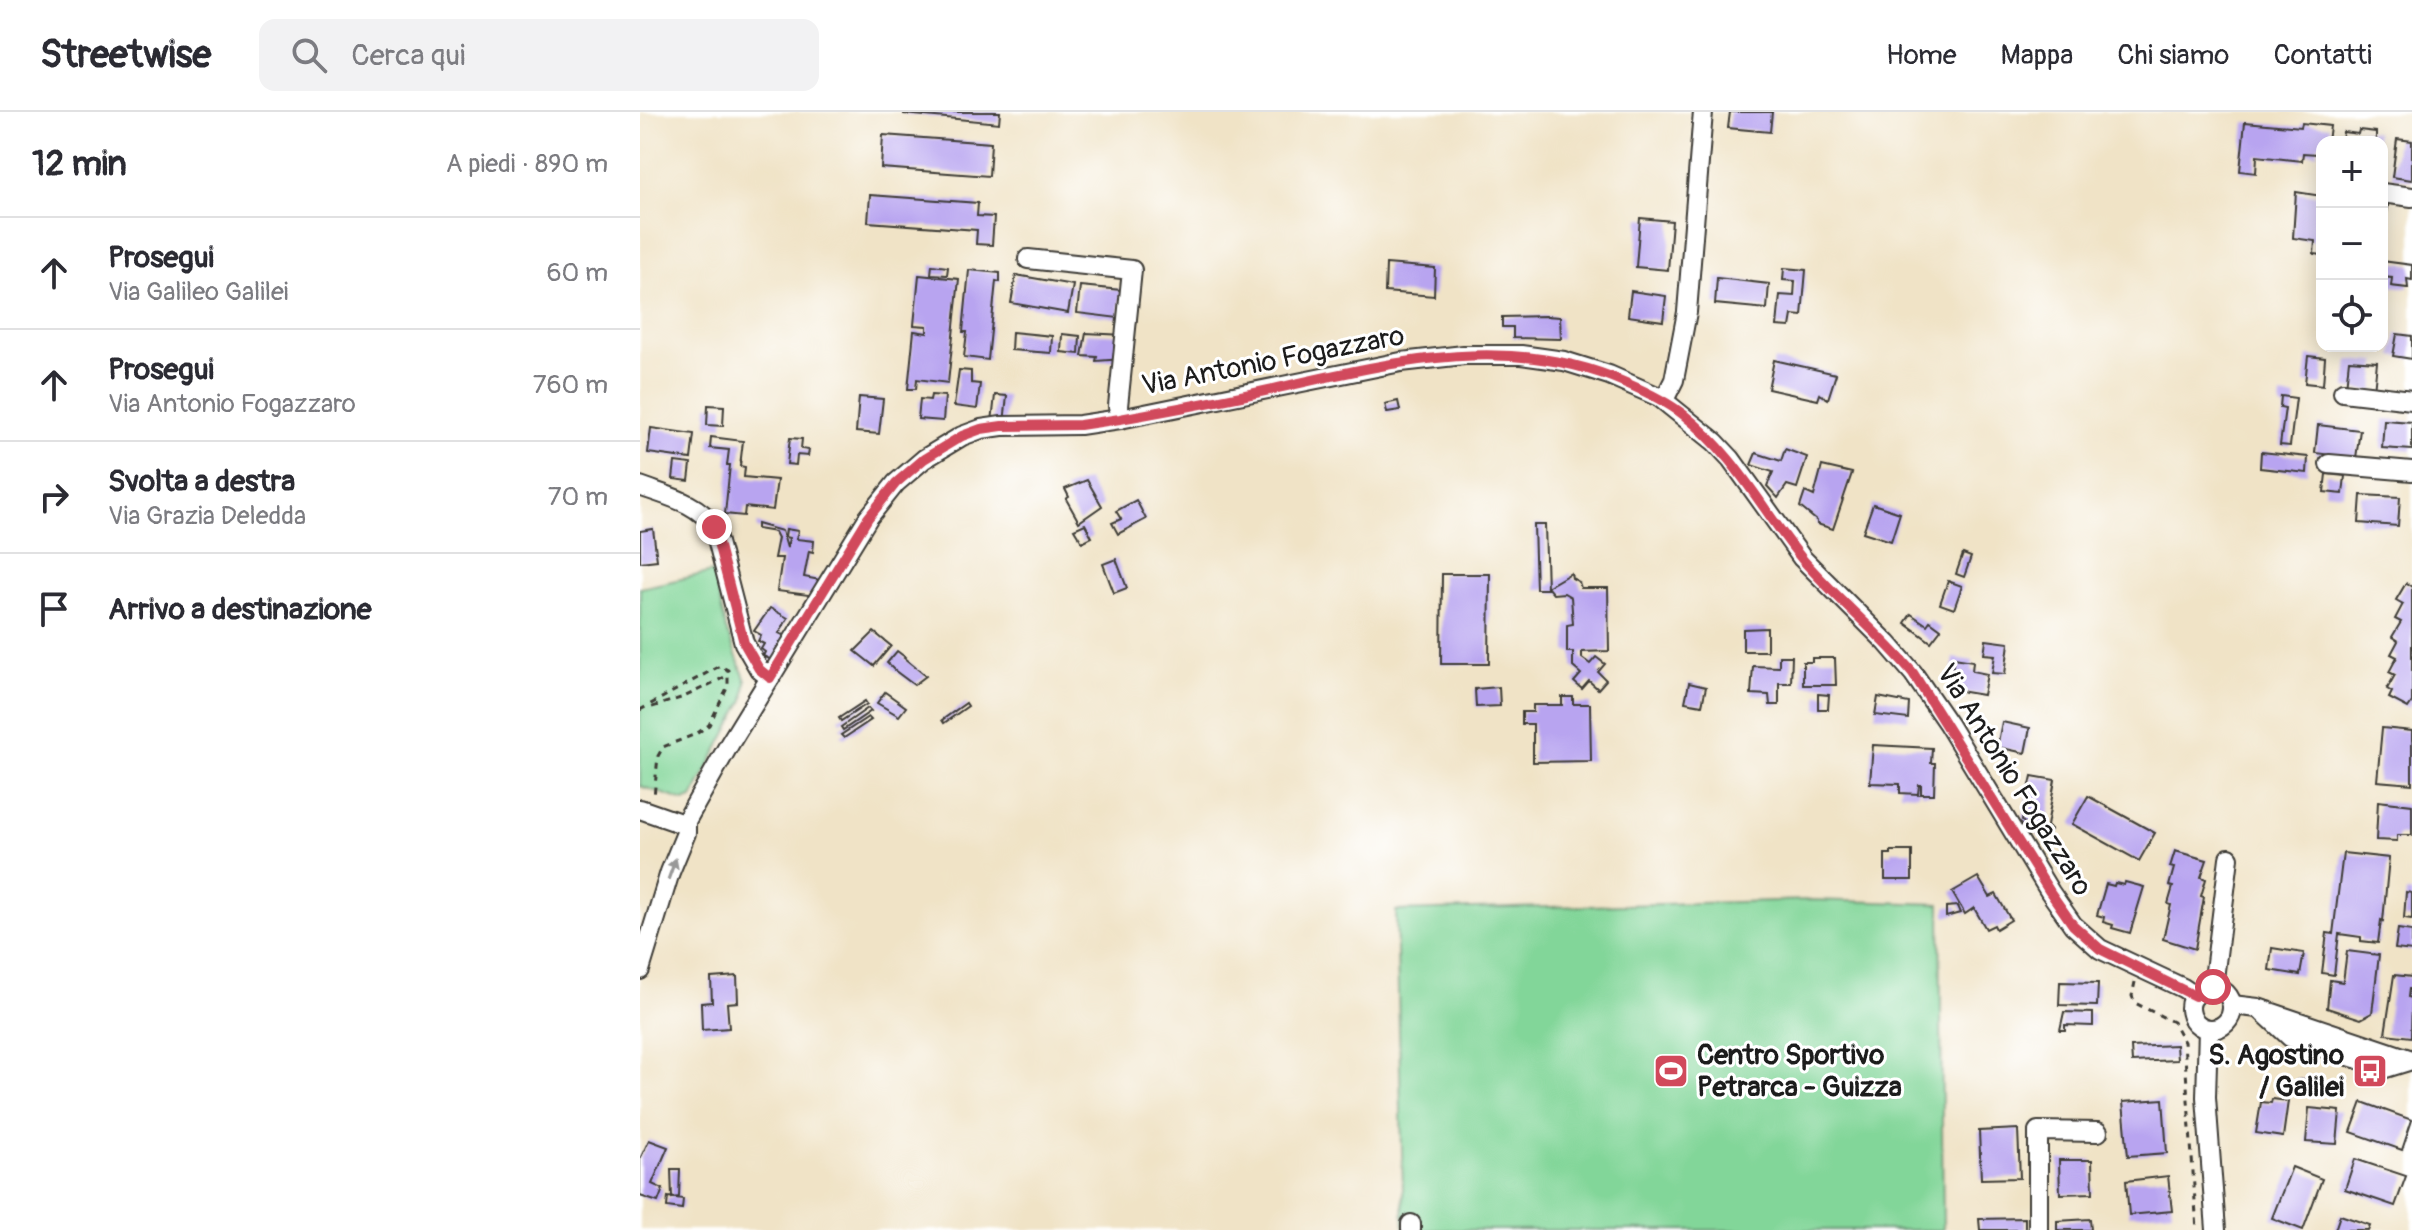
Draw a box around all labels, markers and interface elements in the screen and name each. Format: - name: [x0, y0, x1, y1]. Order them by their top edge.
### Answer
- search box: [259, 19, 819, 91]
- text: Streetwise: [40, 31, 211, 79]
- icon: search: [287, 33, 331, 77]
- text: Cerca qui: [351, 37, 465, 74]
- text: Home: [1886, 38, 1957, 73]
- text: Mappa: [2001, 38, 2073, 73]
- text: Chi siamo: [2117, 38, 2229, 73]
- text: Contatti: [2273, 38, 2372, 73]
- map controls: [2316, 136, 2388, 352]
- button: +: [2316, 136, 2388, 208]
- text: 12 min: [32, 143, 127, 186]
- text: A piedi · 890 m: [446, 148, 608, 180]
- button: −: [2316, 208, 2388, 280]
- text: Prosegui: [108, 239, 214, 276]
- icon: ahead: [32, 251, 76, 295]
- text: 60 m: [546, 257, 608, 289]
- text: Via Galileo Galilei: [108, 276, 288, 308]
- button: locate: [2316, 280, 2388, 352]
- street label: Via Antonio Fogazzaro: [1139, 318, 1407, 404]
- text: Prosegui: [108, 351, 214, 388]
- icon: ahead: [32, 363, 76, 407]
- text: 760 m: [533, 369, 608, 401]
- text: Via Antonio Fogazzaro: [108, 388, 356, 420]
- text: Svolta a destra: [108, 463, 295, 500]
- icon: right: [32, 475, 76, 519]
- text: 70 m: [548, 481, 608, 513]
- text: Via Grazia Deledda: [108, 500, 306, 532]
- route end: [696, 509, 732, 545]
- icon: arrive: [32, 587, 76, 631]
- text: Arrivo a destinazione: [108, 591, 372, 628]
- street label: Via Antonio Fogazzaro: [1928, 658, 2100, 902]
- one-way arrow: [666, 857, 679, 881]
- route start: [2195, 969, 2231, 1005]
- place label: Centro Sportivo Petrarca - Guizza: [1697, 1038, 1902, 1105]
- place label: S. Agostino / Galilei: [2208, 1038, 2344, 1105]
- sports icon: Centro Sportivo Petrarca - Guizza: [1652, 1052, 1690, 1090]
- bus stop icon: S. Agostino / Galilei: [2351, 1052, 2389, 1090]

